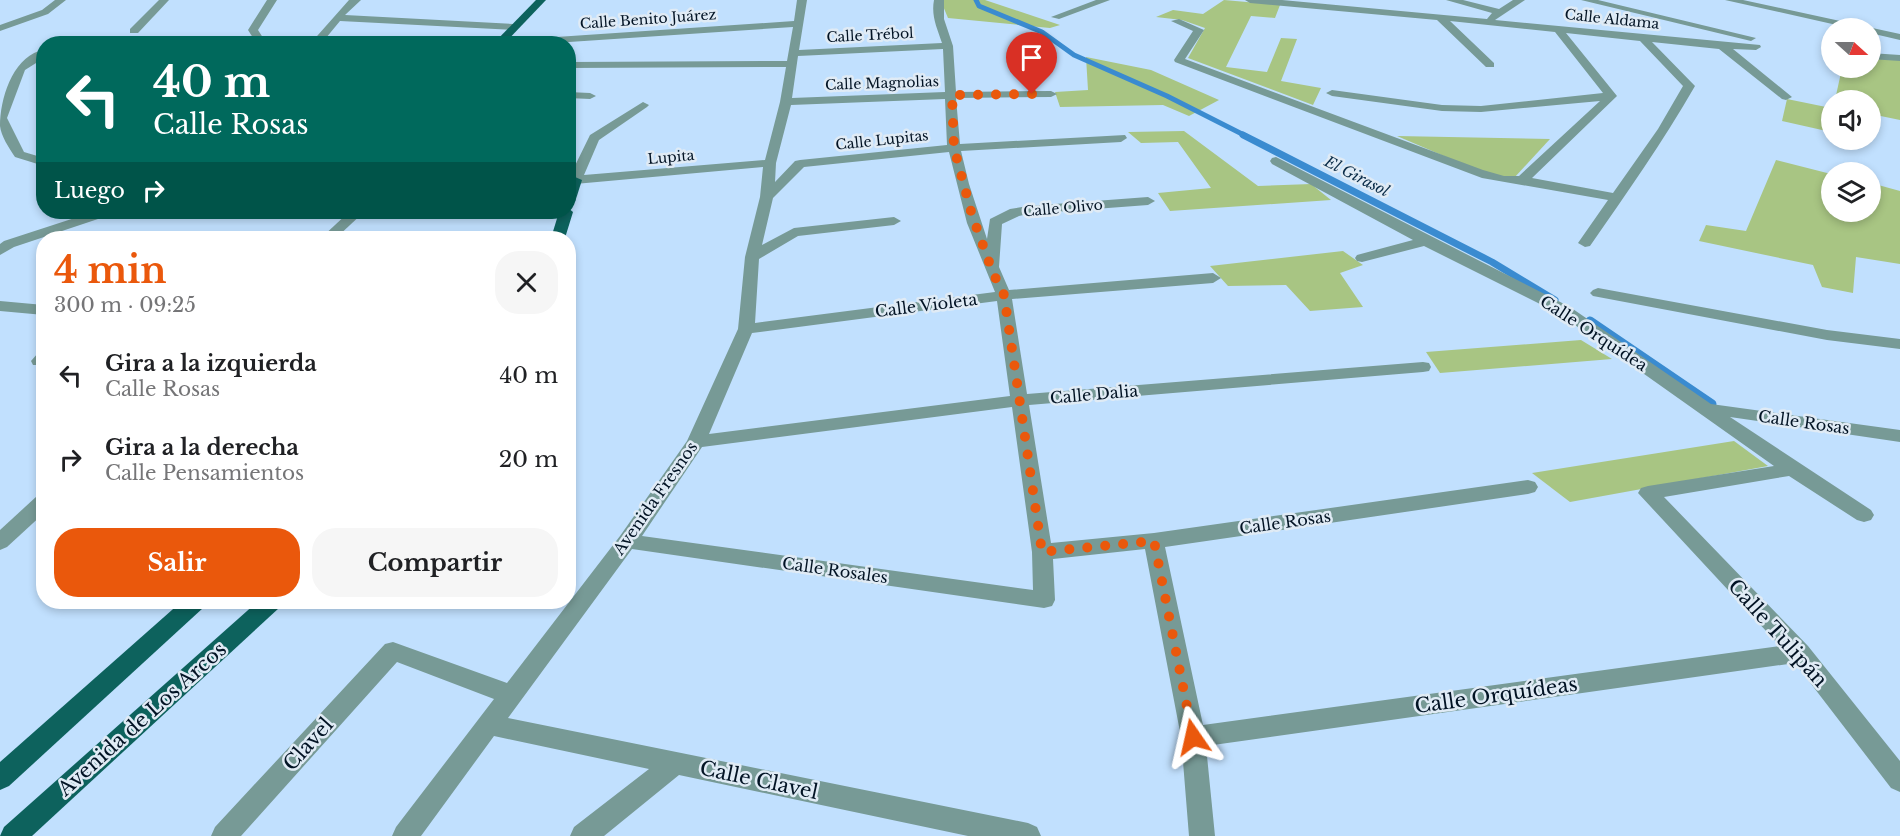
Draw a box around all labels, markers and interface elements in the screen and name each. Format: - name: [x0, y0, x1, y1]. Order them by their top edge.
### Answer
- street label: Calle Benito Juárez: [579, 5, 717, 33]
- street label: Calle Aldama: [1564, 5, 1660, 33]
- north arrow: [1821, 18, 1881, 78]
- map controls: [1821, 18, 1881, 222]
- street label: Calle Trébol: [826, 24, 915, 46]
- pin: [1006, 32, 1057, 94]
- icon: arrive: [1015, 41, 1048, 74]
- text: 40 m: [153, 56, 270, 108]
- icon: left: [54, 60, 132, 138]
- street label: Calle Magnolias: [825, 72, 939, 94]
- button: sound: [1821, 90, 1881, 150]
- text: Calle Rosas: [153, 108, 309, 141]
- street label: Calle Lupitas: [835, 126, 929, 154]
- street label: Lupita: [647, 146, 695, 168]
- water label: El Girasol: [1321, 151, 1393, 201]
- button: layers: [1821, 162, 1881, 222]
- icon: right: [137, 174, 170, 207]
- text: Luego: [54, 177, 125, 204]
- street label: Calle Olivo: [1022, 196, 1104, 220]
- text: 4 min: [54, 248, 166, 293]
- button: close: [495, 251, 558, 314]
- street label: Calle Violeta: [874, 289, 978, 321]
- street label: Calle Orquídea: [1537, 291, 1652, 375]
- text: 300 m · 09:25: [54, 293, 196, 317]
- text: Gira a la izquierda: [105, 350, 317, 377]
- icon: left: [54, 359, 87, 392]
- text: 40 m: [500, 362, 558, 389]
- text: Calle Rosas: [105, 377, 220, 401]
- street label: Calle Dalia: [1049, 380, 1139, 408]
- street label: Calle Rosas: [1757, 406, 1851, 438]
- text: Gira a la derecha: [105, 434, 299, 461]
- street label: Avenida Fresnos: [608, 437, 702, 559]
- icon: right: [54, 443, 87, 476]
- text: 20 m: [499, 446, 558, 473]
- text: Calle Pensamientos: [105, 461, 304, 485]
- street label: Calle Rosas: [1238, 506, 1332, 538]
- button: Salir: [54, 528, 300, 597]
- button: Compartir: [312, 528, 558, 597]
- street label: Calle Rosales: [781, 553, 889, 587]
- street label: Calle Tulipán: [1723, 574, 1833, 692]
- street label: Avenida de Los Arcos: [52, 637, 231, 802]
- street label: Calle Orquídeas: [1413, 672, 1579, 718]
- position arrow: [1161, 705, 1225, 769]
- street label: Clavel: [278, 713, 338, 775]
- street label: Calle Clavel: [698, 756, 820, 804]

